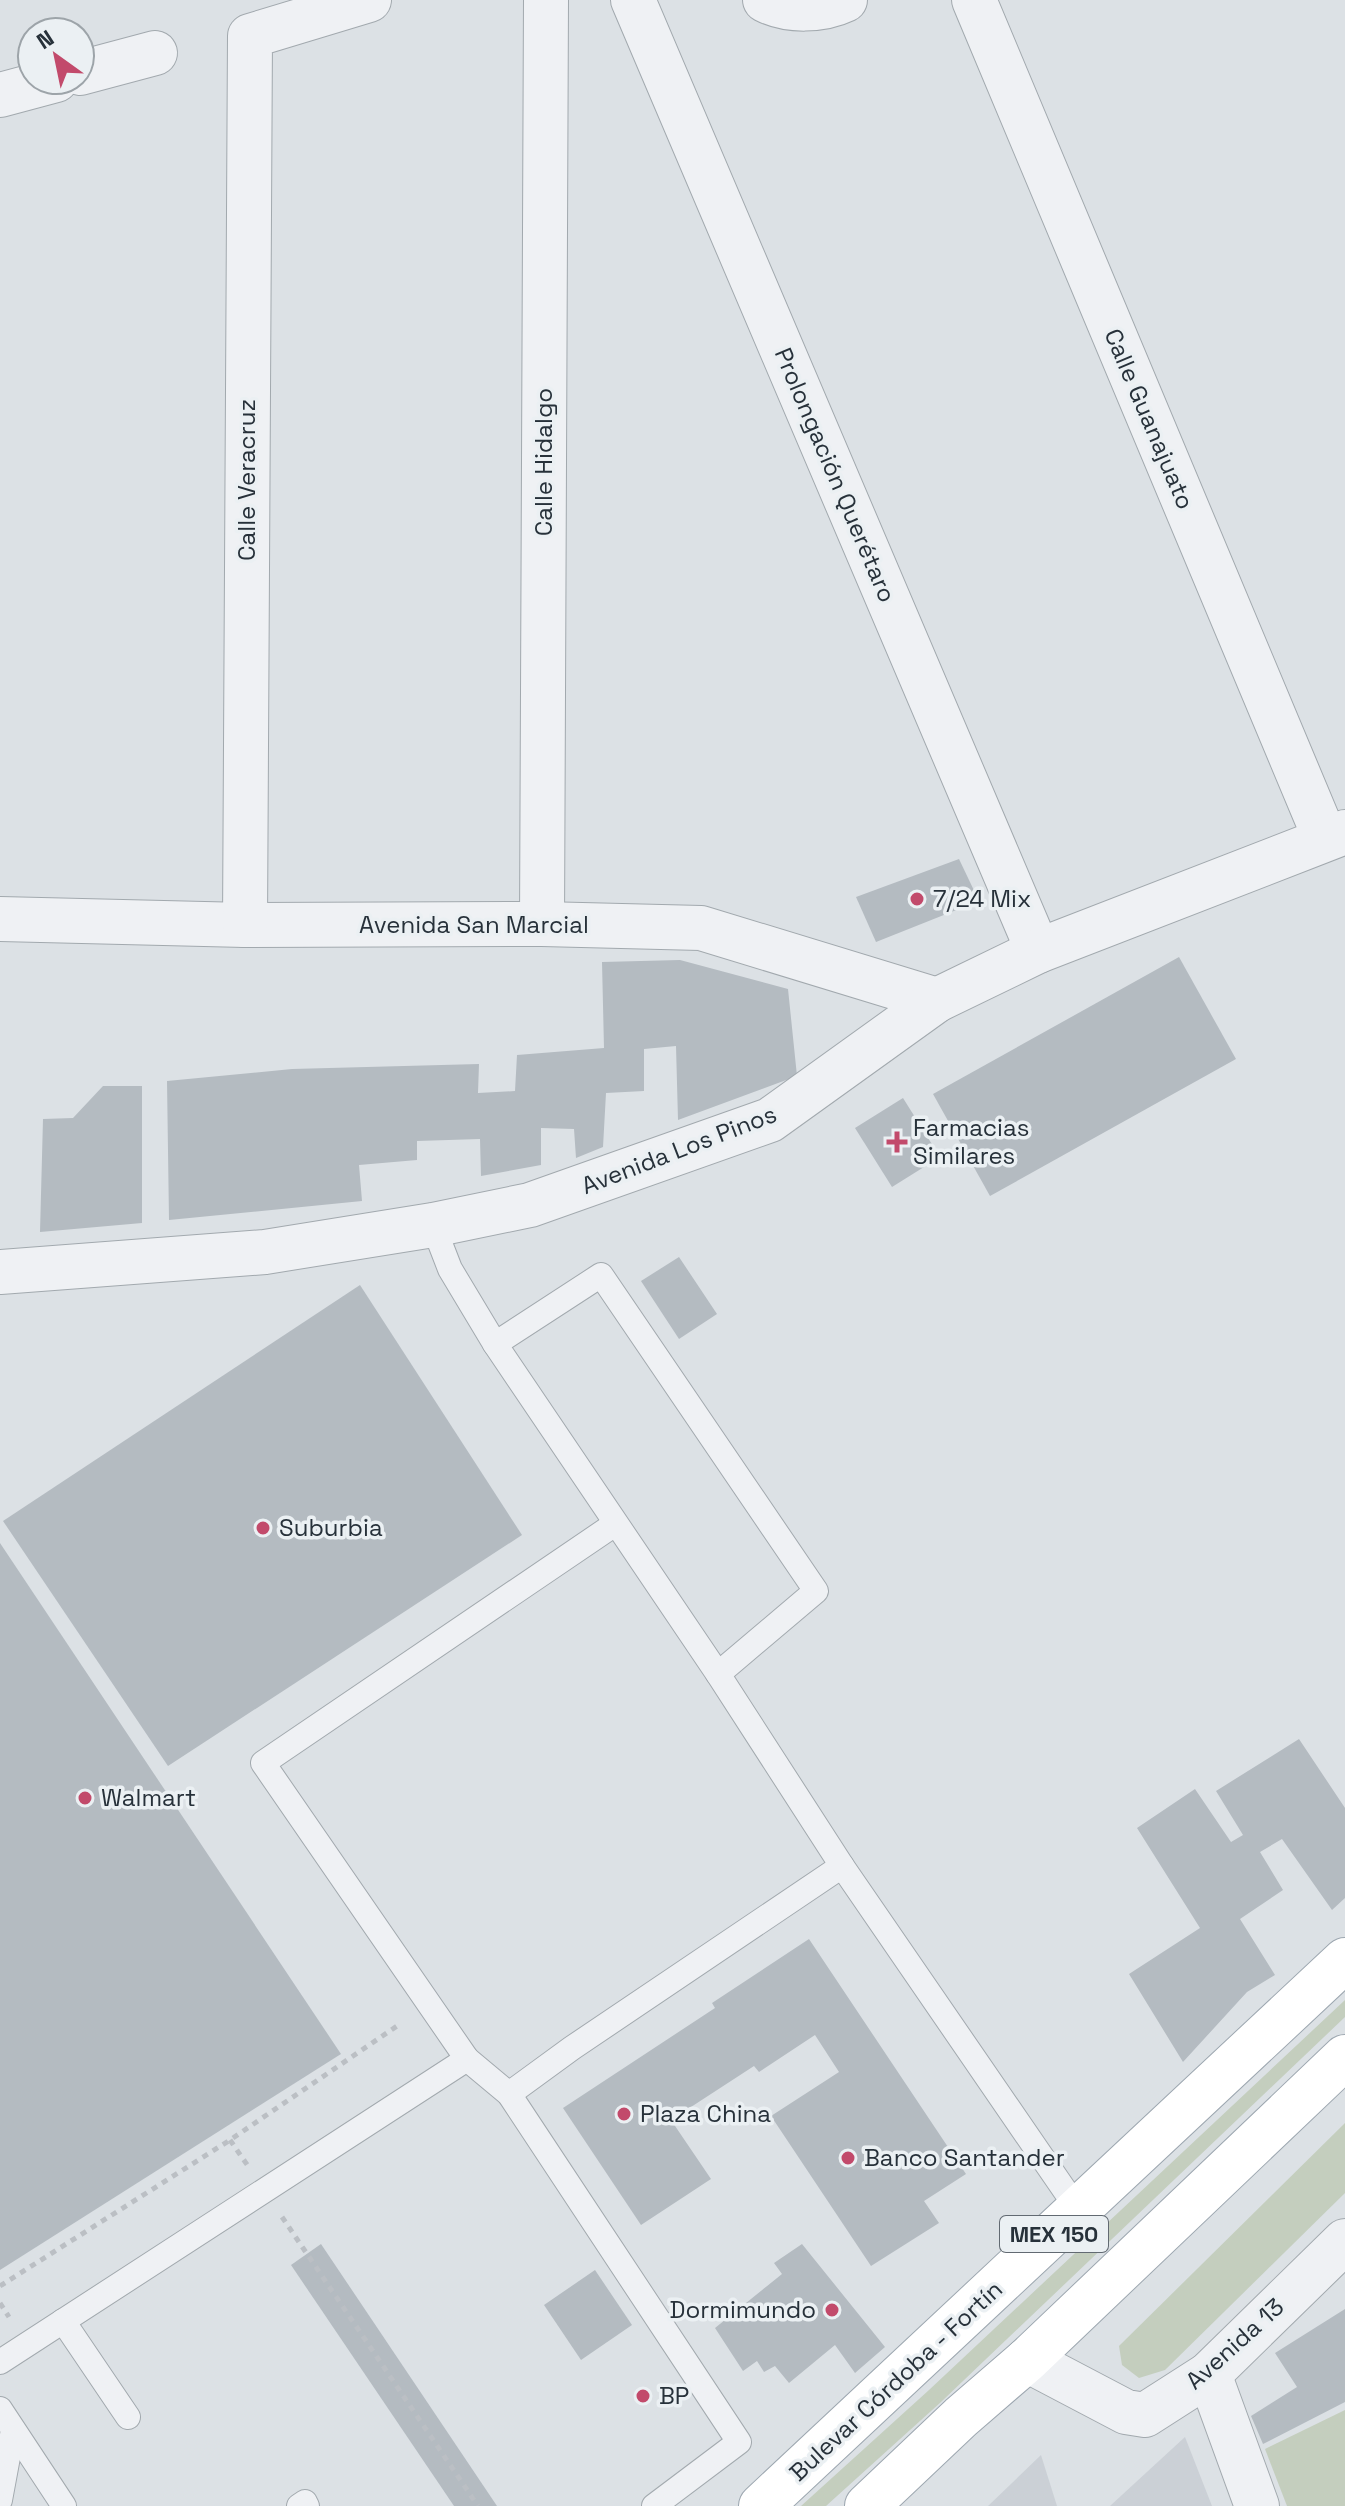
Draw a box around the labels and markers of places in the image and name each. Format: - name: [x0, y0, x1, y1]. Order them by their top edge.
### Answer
- place label: 7/24 Mix: [933, 883, 1031, 914]
- marker: 7/24 Mix: [908, 890, 926, 908]
- place label: Farmacias Similares: [913, 1112, 1029, 1171]
- marker: Farmacias Similares: [888, 1133, 906, 1151]
- place label: Suburbia: [279, 1512, 383, 1543]
- marker: Suburbia: [254, 1519, 272, 1537]
- place label: Walmart: [101, 1782, 196, 1813]
- marker: Walmart: [76, 1789, 94, 1807]
- place label: Plaza China: [640, 2098, 771, 2129]
- marker: Plaza China: [615, 2105, 633, 2123]
- place label: Banco Santander: [864, 2142, 1065, 2173]
- marker: Banco Santander: [839, 2149, 857, 2167]
- place label: Dormimundo: [670, 2294, 816, 2325]
- marker: Dormimundo: [823, 2301, 841, 2319]
- place label: BP: [659, 2380, 689, 2411]
- marker: BP: [634, 2387, 652, 2405]

